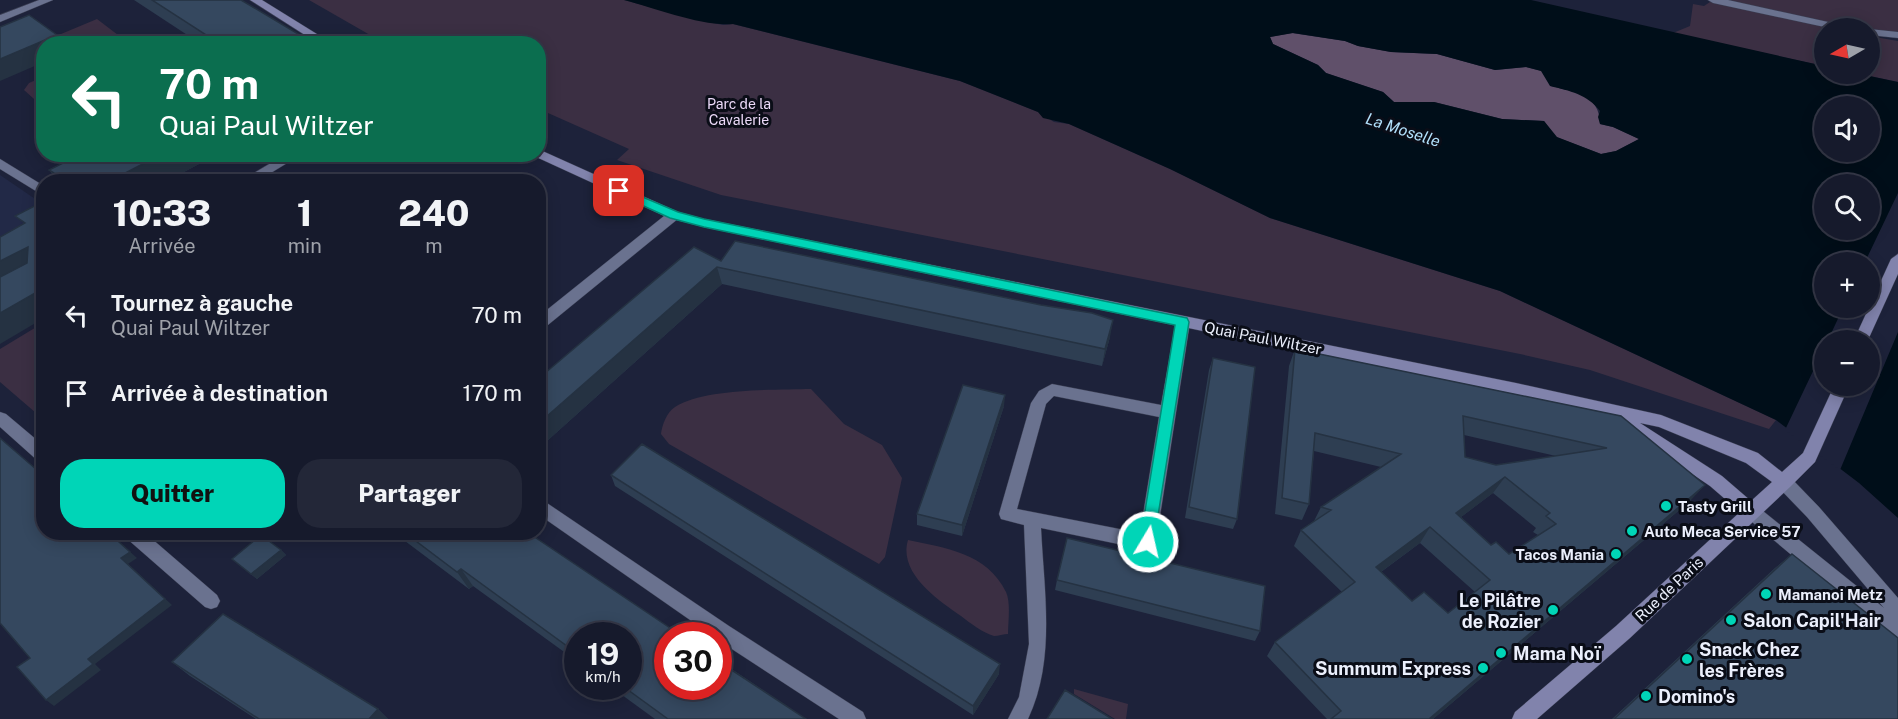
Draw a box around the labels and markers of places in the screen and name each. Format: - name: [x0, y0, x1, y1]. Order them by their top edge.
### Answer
- pin: [593, 165, 644, 216]
- place label: Tasty Grill: [1678, 498, 1752, 515]
- marker: Tasty Grill: [1659, 499, 1673, 513]
- place label: Auto Meca Service 57: [1644, 523, 1801, 540]
- marker: Auto Meca Service 57: [1625, 524, 1639, 538]
- place label: Tacos Mania: [1516, 546, 1604, 563]
- marker: Tacos Mania: [1609, 547, 1623, 561]
- place label: Mamanoi Metz: [1778, 586, 1883, 603]
- marker: Mamanoi Metz: [1759, 587, 1773, 601]
- place label: Le Pilâtre de Rozier: [1459, 590, 1542, 632]
- marker: Le Pilâtre de Rozier: [1546, 603, 1560, 617]
- place label: Salon Capil'Hair: [1743, 610, 1882, 631]
- marker: Salon Capil'Hair: [1724, 613, 1738, 627]
- place label: Snack Chez les Frères: [1699, 639, 1799, 681]
- place label: Mama Noï: [1513, 643, 1601, 664]
- marker: Mama Noï: [1494, 646, 1508, 660]
- marker: Snack Chez les Frères: [1680, 652, 1694, 666]
- place label: Summum Express: [1315, 658, 1471, 679]
- marker: Summum Express: [1476, 661, 1490, 675]
- place label: Domino's: [1658, 686, 1735, 707]
- marker: Domino's: [1639, 689, 1653, 703]

